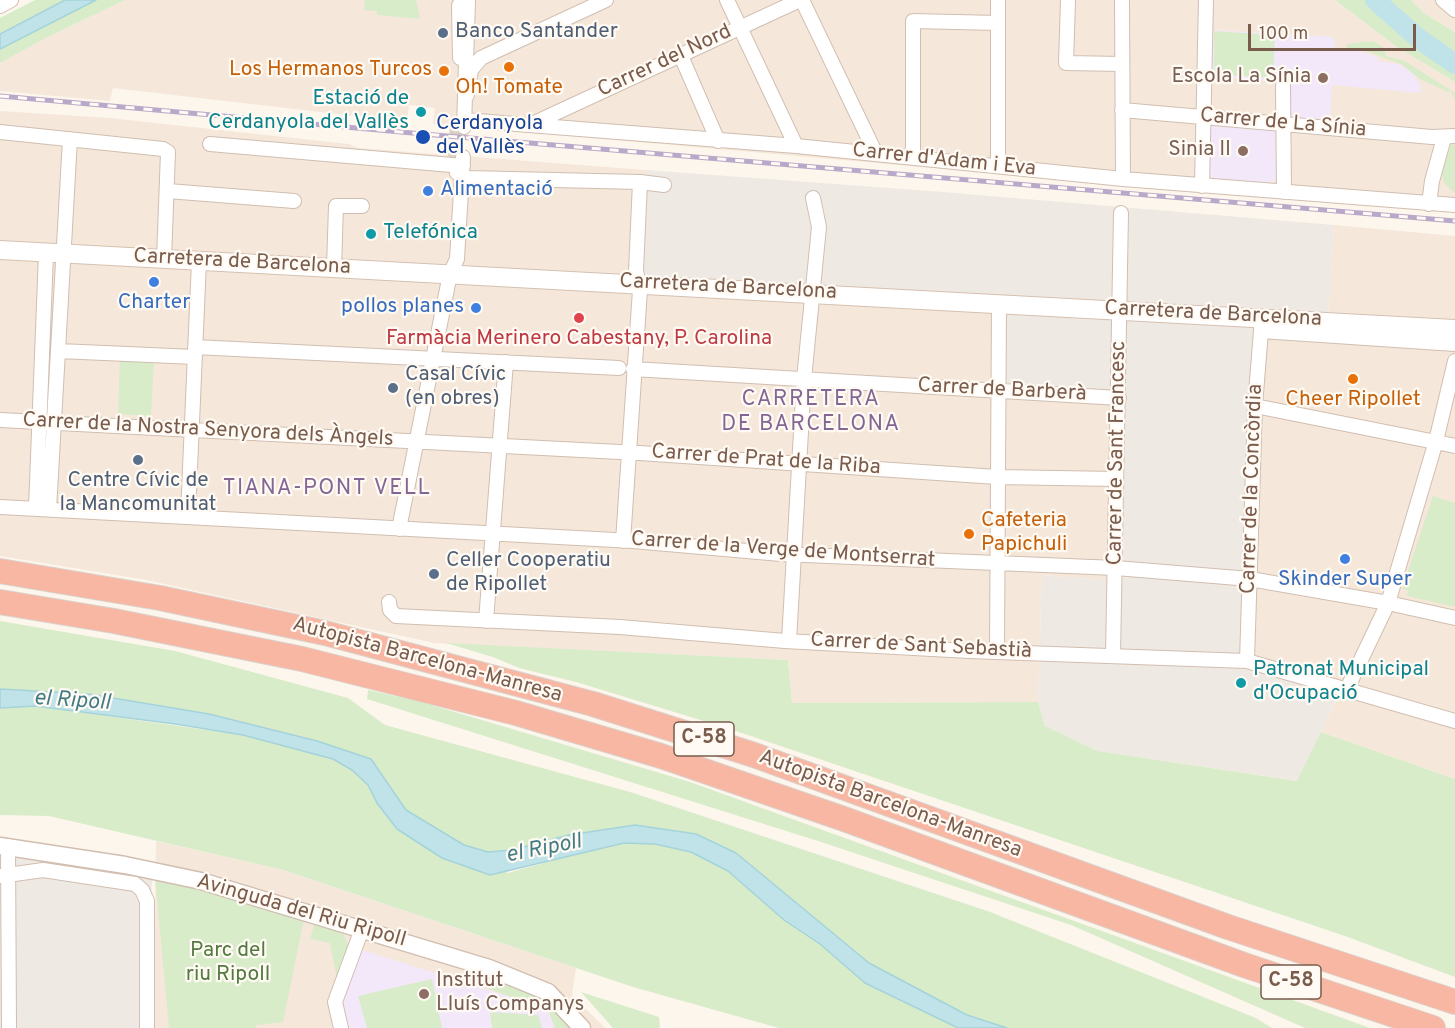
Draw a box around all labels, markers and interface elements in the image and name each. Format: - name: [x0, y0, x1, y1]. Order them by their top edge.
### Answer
- scale bar: [1251, 12, 1419, 50]
- place label: Banco Santander: [455, 20, 618, 46]
- street label: Carrer del Nord: [594, 20, 736, 104]
- text: 100 m: [1259, 23, 1308, 46]
- marker: Banco Santander: [436, 26, 450, 40]
- place label: Los Hermanos Turcos: [229, 58, 432, 84]
- marker: Oh! Tomate: [502, 60, 516, 74]
- marker: Los Hermanos Turcos: [437, 64, 451, 78]
- place label: Escola La Sínia: [1171, 65, 1311, 91]
- marker: Escola La Sínia: [1316, 71, 1330, 85]
- place label: Oh! Tomate: [455, 76, 563, 102]
- place label: Estació de Cerdanyola del Vallès: [208, 87, 409, 137]
- street label: Carrer de La Sínia: [1199, 104, 1367, 144]
- marker: Estació de Cerdanyola del Vallès: [414, 105, 428, 119]
- place label: Cerdanyola del Vallès: [436, 112, 543, 162]
- marker: Cerdanyola del Vallès: [414, 128, 432, 146]
- place label: Sinia II: [1168, 138, 1231, 164]
- street label: Carrer d'Adam i Eva: [851, 139, 1037, 183]
- marker: Sinia II: [1236, 144, 1250, 158]
- place label: Alimentació: [440, 178, 553, 204]
- marker: Alimentació: [421, 184, 435, 198]
- place label: Telefónica: [383, 221, 478, 247]
- marker: Telefónica: [364, 227, 378, 241]
- street label: Carretera de Barcelona: [133, 245, 351, 281]
- street label: Carretera de Barcelona: [619, 270, 837, 306]
- marker: Charter: [147, 275, 161, 289]
- place label: Charter: [118, 291, 190, 317]
- place label: pollos planes: [341, 295, 464, 321]
- street label: Carretera de Barcelona: [1104, 297, 1322, 333]
- marker: pollos planes: [469, 301, 483, 315]
- marker: Farmàcia Merinero Cabestany, P. Carolina: [572, 311, 586, 325]
- place label: Farmàcia Merinero Cabestany, P. Carolina: [386, 327, 772, 353]
- street label: Carrer de Sant Francesc: [1103, 340, 1133, 566]
- place label: Casal Cívic (en obres): [405, 363, 506, 413]
- marker: Cheer Ripollet: [1346, 372, 1360, 386]
- street label: Carrer de Barberà: [917, 374, 1087, 408]
- marker: Casal Cívic (en obres): [386, 381, 400, 395]
- street label: Carrer de la Concòrdia: [1237, 383, 1269, 595]
- district label: CARRETERA DE BARCELONA: [721, 388, 901, 440]
- place label: Cheer Ripollet: [1285, 388, 1421, 414]
- street label: Carrer de la Nostra Senyora dels Àngels: [22, 409, 394, 453]
- street label: Carrer de Prat de la Riba: [650, 440, 882, 482]
- marker: Centre Cívic de la Mancomunitat: [131, 453, 145, 467]
- place label: Centre Cívic de la Mancomunitat: [60, 469, 216, 519]
- district label: TIANA-PONT VELL: [223, 477, 431, 503]
- place label: Cafeteria Papichuli: [981, 509, 1067, 559]
- marker: Cafeteria Papichuli: [962, 527, 976, 541]
- street label: Carrer de la Verge de Montserrat: [630, 528, 936, 574]
- place label: Celler Cooperatiu de Ripollet: [446, 549, 611, 599]
- marker: Skinder Super: [1338, 552, 1352, 566]
- marker: Celler Cooperatiu de Ripollet: [427, 567, 441, 581]
- place label: Skinder Super: [1278, 568, 1412, 594]
- street label: Autopista Barcelona-Manresa: [289, 613, 565, 709]
- street label: Carrer de Sant Sebastià: [810, 629, 1032, 665]
- place label: Patronat Municipal d'Ocupació: [1253, 658, 1429, 708]
- marker: Patronat Municipal d'Ocupació: [1234, 676, 1248, 690]
- water label: el Ripoll: [33, 686, 111, 718]
- road number: C-58: [674, 722, 734, 756]
- street label: Autopista Barcelona-Manresa: [755, 746, 1025, 864]
- water label: el Ripoll: [504, 830, 584, 870]
- street label: Avinguda del Riu Ripoll: [193, 870, 409, 954]
- park label: Parc del riu Ripoll: [186, 939, 270, 989]
- road number: C-58: [1261, 965, 1321, 999]
- place label: Institut Lluís Companys: [436, 969, 584, 1019]
- marker: Institut Lluís Companys: [417, 987, 431, 1001]

